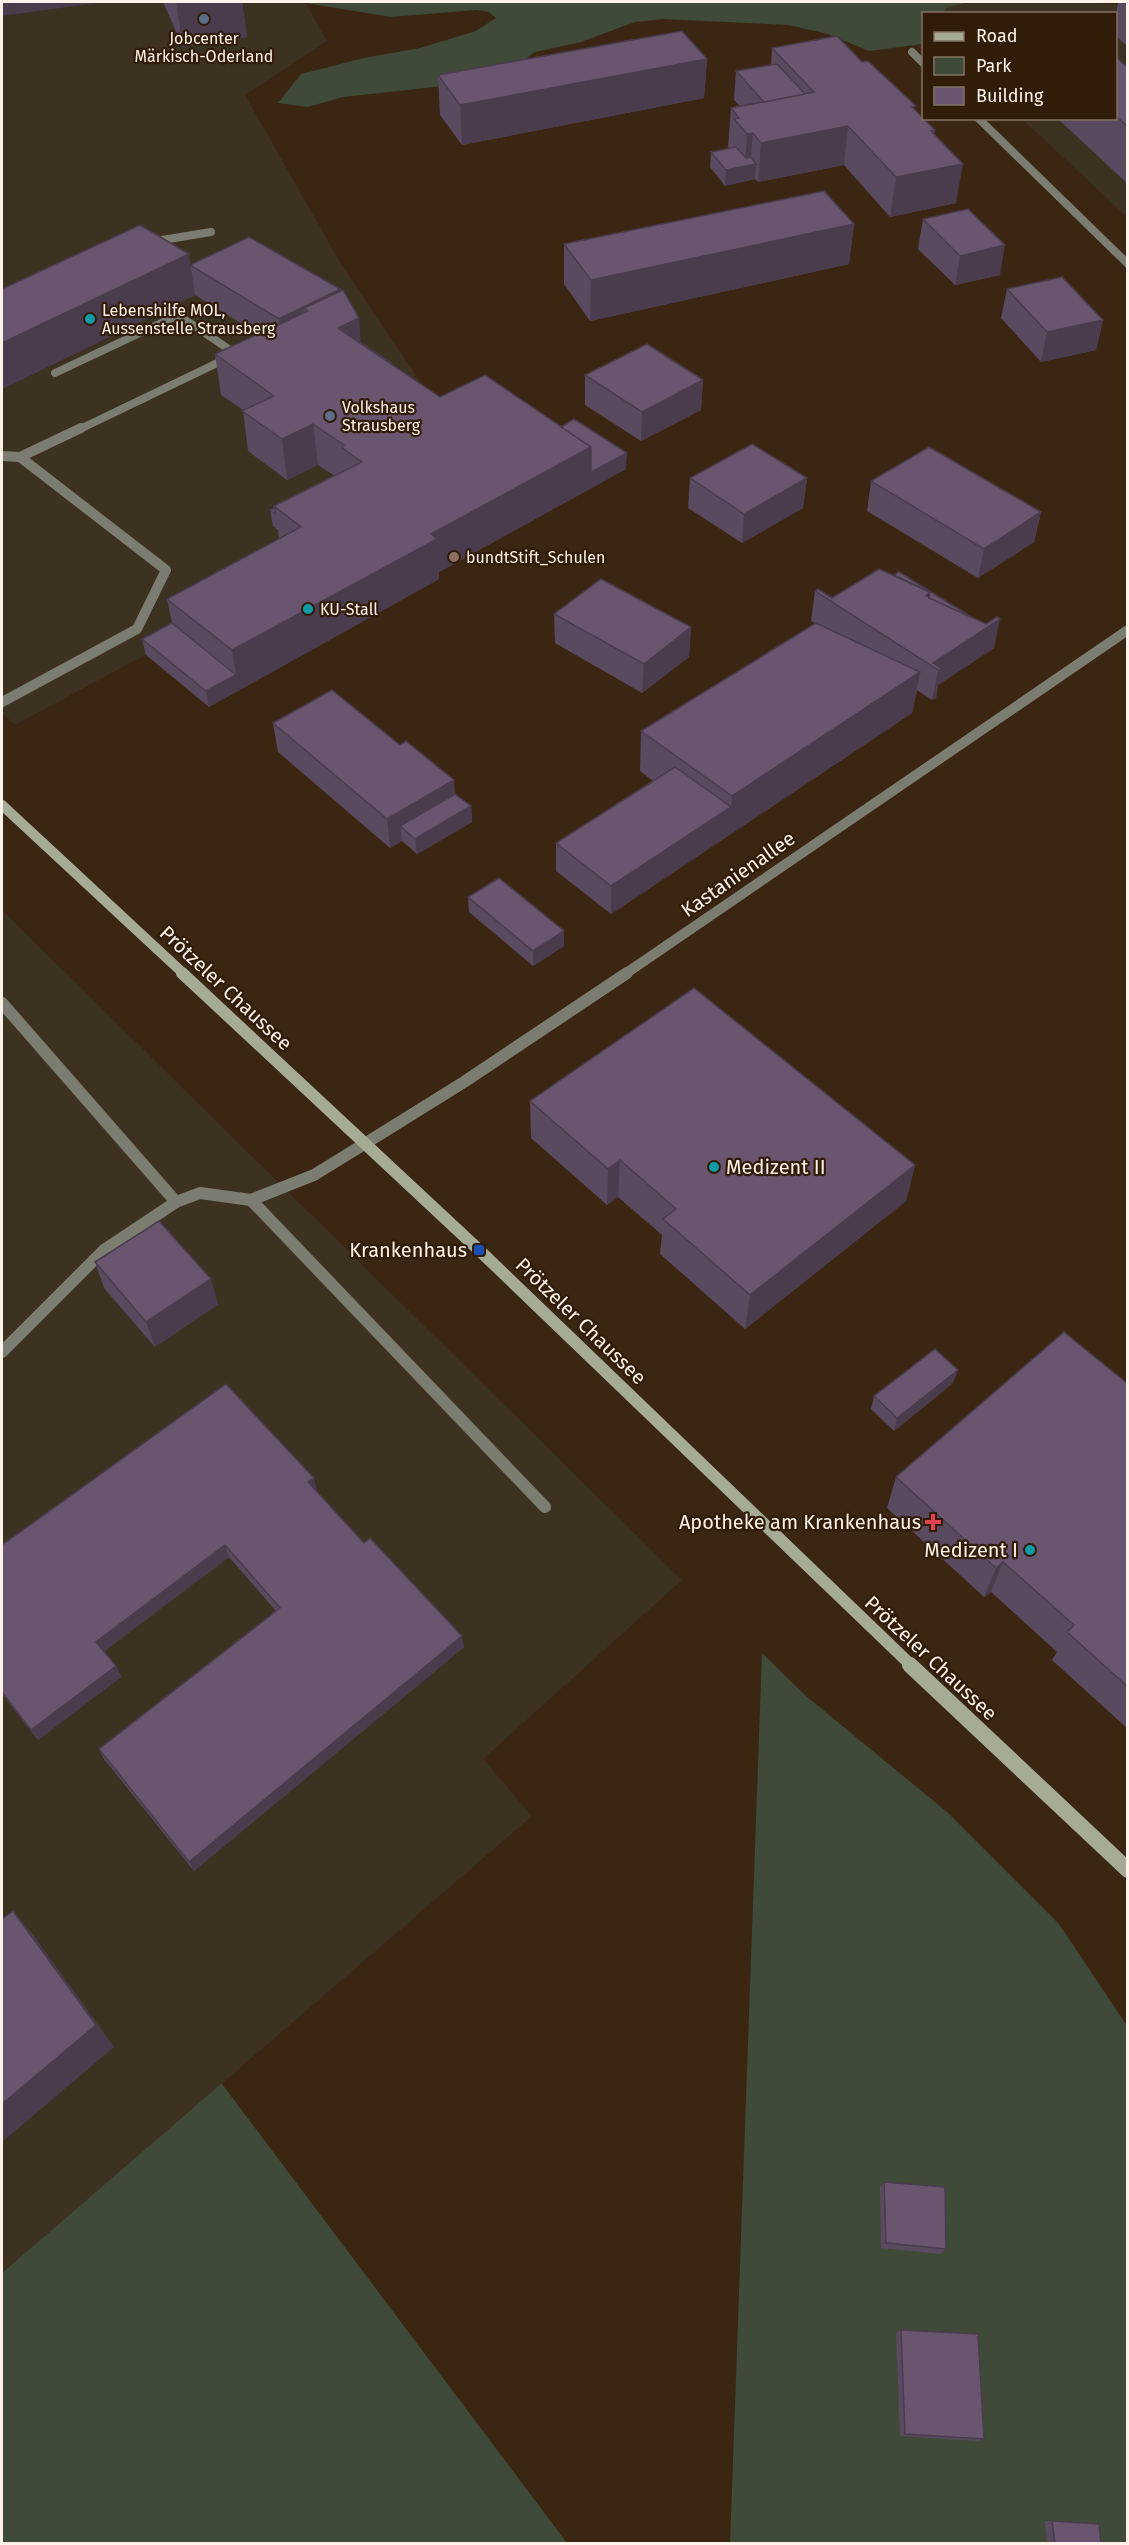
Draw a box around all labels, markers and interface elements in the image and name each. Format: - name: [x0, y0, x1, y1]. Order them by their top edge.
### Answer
- marker: Jobcenter Märkisch-Oderland: [197, 12, 211, 26]
- legend: [922, 12, 1117, 120]
- text: Road: [976, 25, 1018, 47]
- place label: Jobcenter Märkisch-Oderland: [135, 29, 273, 66]
- text: Park: [976, 55, 1012, 77]
- text: Building: [976, 85, 1044, 107]
- place label: Lebenshilfe MOL, Aussenstelle Strausberg: [102, 301, 276, 338]
- marker: Lebenshilfe MOL, Aussenstelle Strausberg: [83, 312, 97, 326]
- place label: Volkshaus Strausberg: [342, 398, 421, 435]
- marker: Volkshaus Strausberg: [323, 409, 337, 423]
- place label: bundtStift_Schulen: [466, 548, 605, 567]
- marker: bundtStift_Schulen: [447, 550, 461, 564]
- place label: KU-Stall: [320, 600, 378, 619]
- marker: KU-Stall: [301, 602, 315, 616]
- street label: Kastanienallee: [676, 826, 800, 922]
- street label: Prötzeler Chaussee: [155, 921, 297, 1055]
- place label: Medizent II: [726, 1155, 826, 1179]
- marker: Medizent II: [707, 1160, 721, 1174]
- place label: Krankenhaus: [349, 1238, 467, 1262]
- marker: Krankenhaus: [472, 1243, 486, 1257]
- street label: Prötzeler Chaussee: [511, 1253, 651, 1389]
- place label: Apotheke am Krankenhaus: [679, 1510, 921, 1534]
- marker: Apotheke am Krankenhaus: [926, 1515, 940, 1529]
- place label: Medizent I: [924, 1538, 1018, 1562]
- marker: Medizent I: [1023, 1543, 1037, 1557]
- street label: Prötzeler Chaussee: [860, 1591, 1002, 1725]

